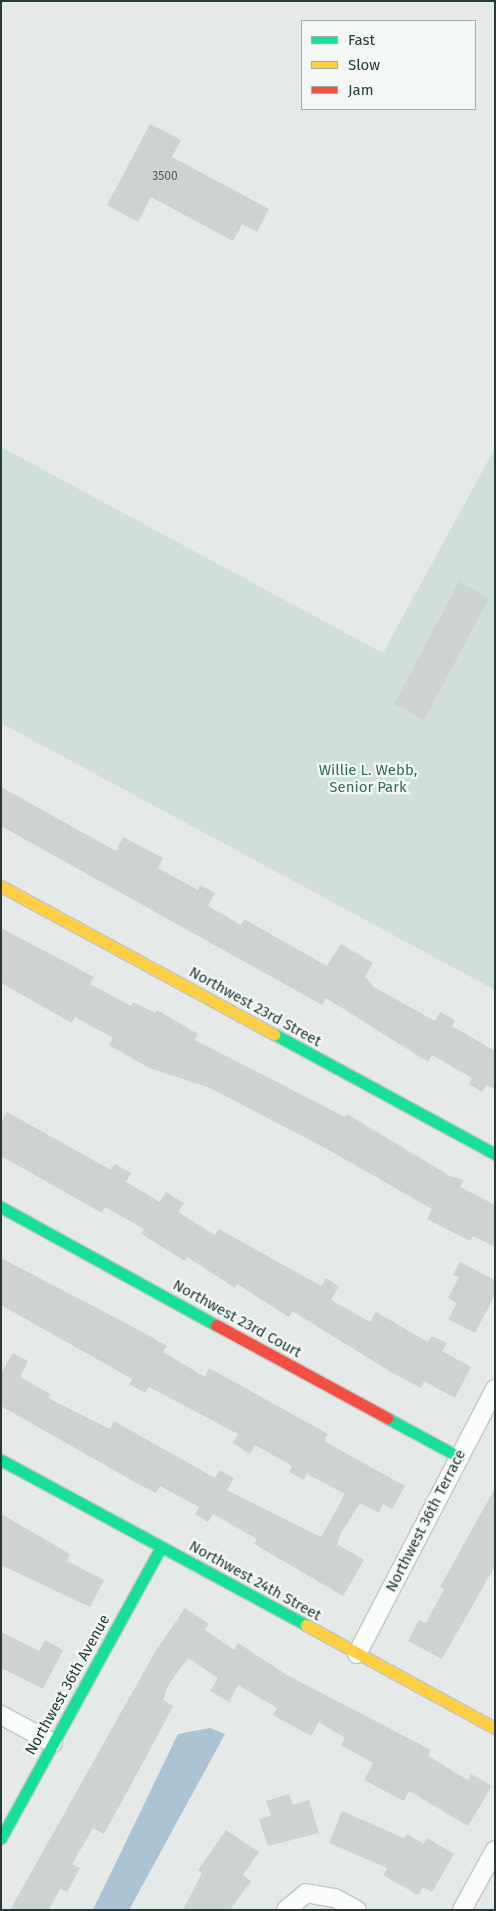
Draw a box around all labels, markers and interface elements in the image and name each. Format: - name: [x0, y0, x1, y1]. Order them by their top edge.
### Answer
- legend: [301, 20, 476, 110]
- text: Fast: [348, 31, 375, 49]
- text: Slow: [348, 56, 380, 74]
- text: Jam: [348, 81, 374, 99]
- house number: 3500: [152, 170, 178, 184]
- park label: Willie L. Webb, Senior Park: [319, 761, 417, 796]
- street label: Northwest 23rd Street: [186, 963, 324, 1051]
- street label: Northwest 23rd Court: [170, 1276, 304, 1362]
- street label: Northwest 36th Terrace: [382, 1447, 470, 1595]
- street label: Northwest 24th Street: [186, 1537, 324, 1625]
- street label: Northwest 36th Avenue: [22, 1612, 114, 1758]

